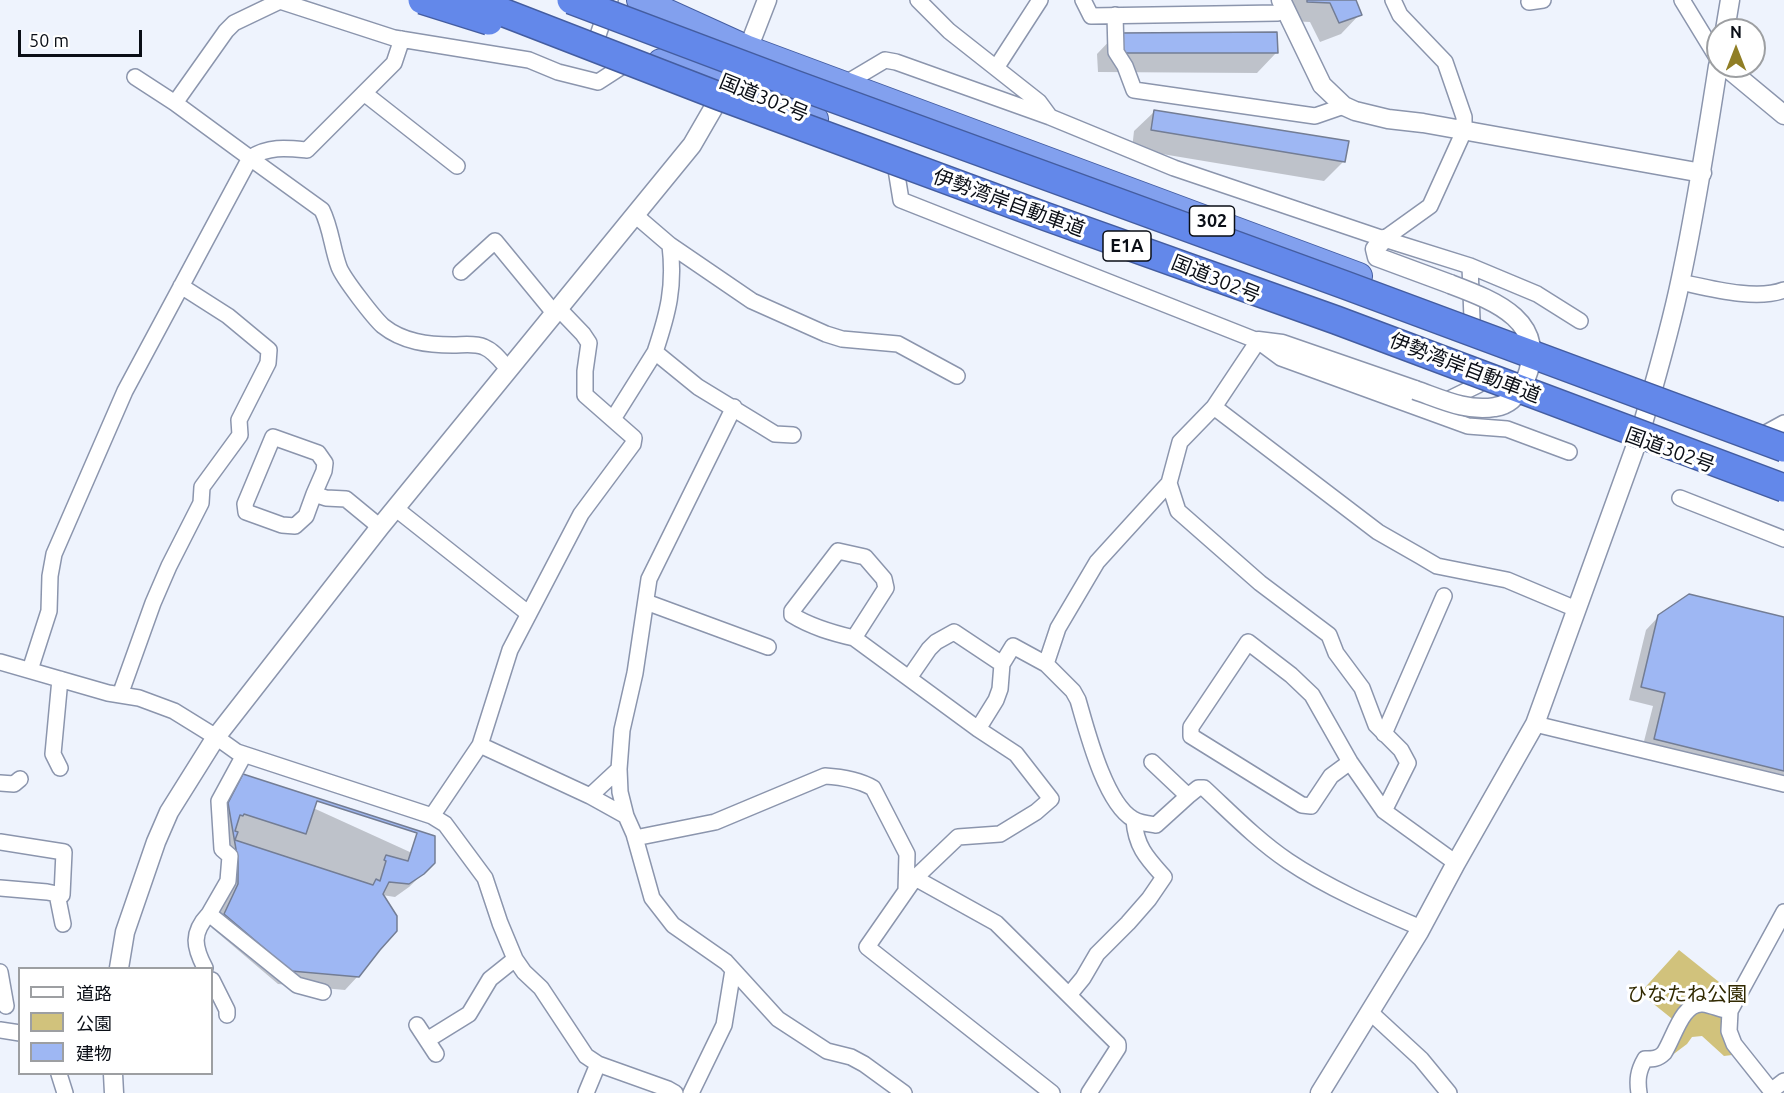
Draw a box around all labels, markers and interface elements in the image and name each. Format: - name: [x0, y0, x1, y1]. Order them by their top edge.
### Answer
- scale bar: [21, 18, 146, 56]
- north arrow: [1706, 18, 1766, 78]
- text: N: [1730, 23, 1742, 41]
- text: 50 m: [29, 30, 69, 50]
- street label: 国道302号: [716, 69, 812, 127]
- street label: 伊勢湾岸自動車道: [930, 164, 1088, 242]
- road number: 302: [1190, 206, 1234, 236]
- road number: E1A: [1103, 231, 1151, 261]
- street label: 国道302号: [1168, 250, 1264, 308]
- street label: 伊勢湾岸自動車道: [1386, 328, 1544, 408]
- street label: 国道302号: [1622, 423, 1718, 477]
- legend: [18, 967, 213, 1075]
- park label: ひなたね公園: [1627, 982, 1747, 1006]
- text: 道路: [76, 983, 112, 1003]
- text: 公園: [76, 1013, 112, 1033]
- text: 建物: [76, 1043, 112, 1063]

